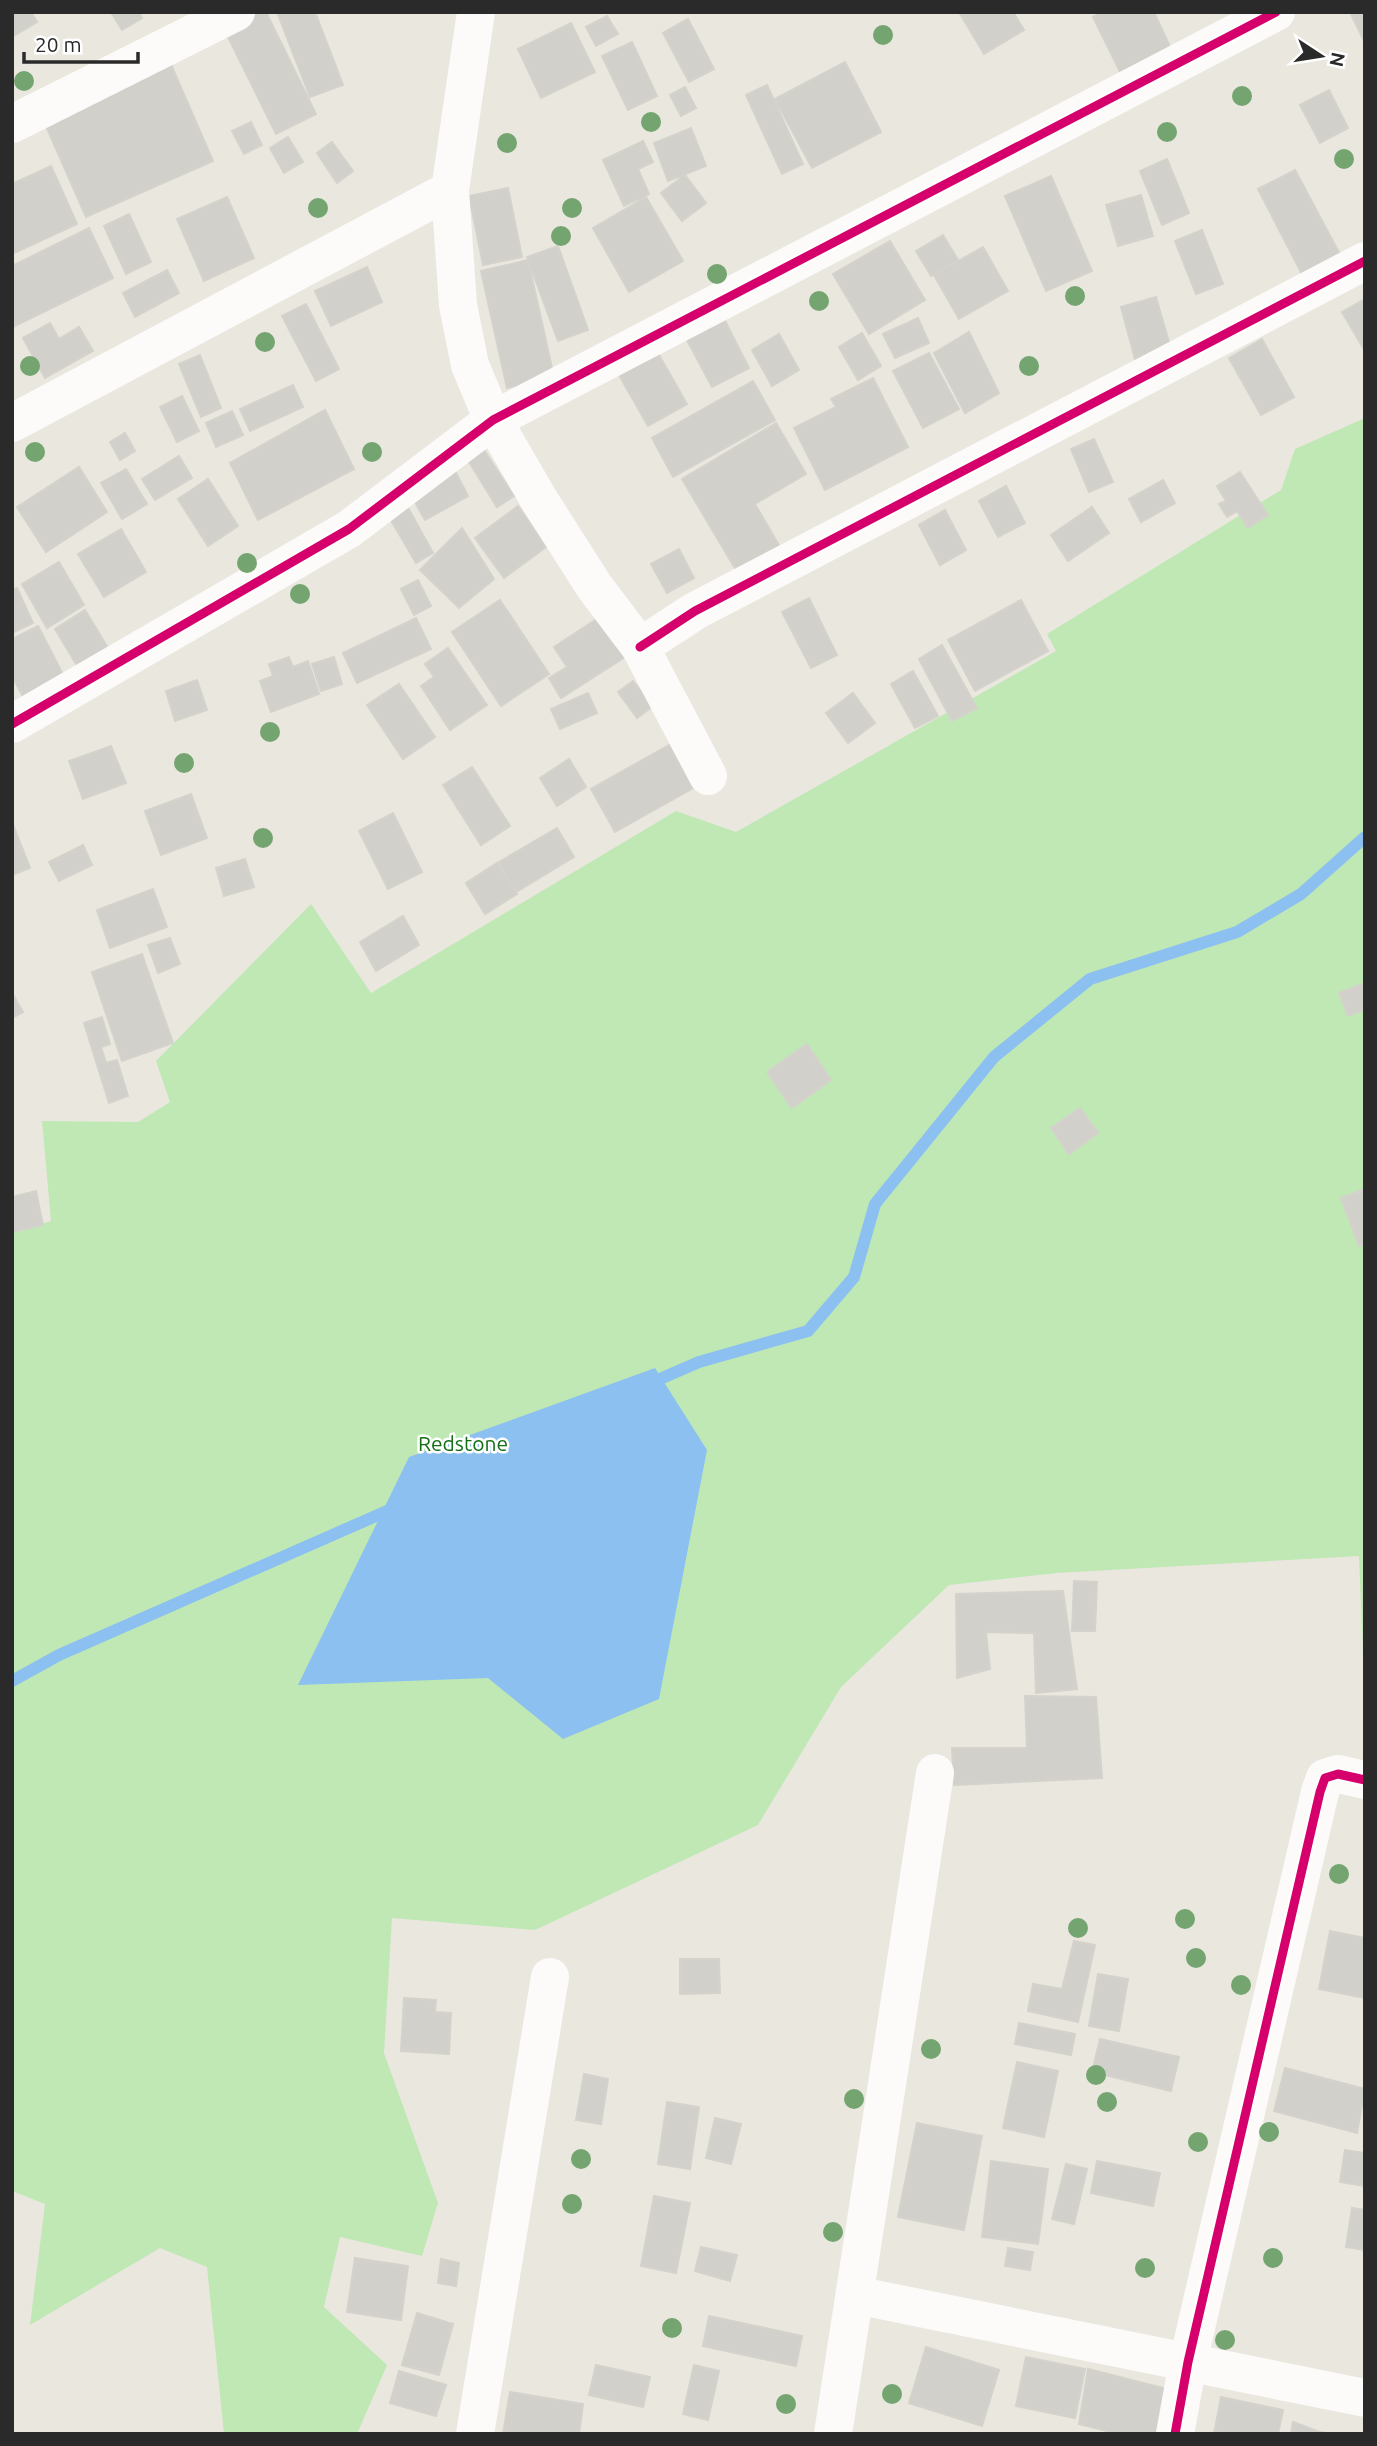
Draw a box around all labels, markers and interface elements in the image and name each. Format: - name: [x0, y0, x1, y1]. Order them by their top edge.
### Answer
- scale bar: [24, 21, 138, 65]
- north arrow: [1286, 21, 1356, 91]
- text: 20 m: [35, 32, 82, 56]
- text: N: [1325, 50, 1350, 69]
- park label: Redstone: [418, 1431, 508, 1455]

